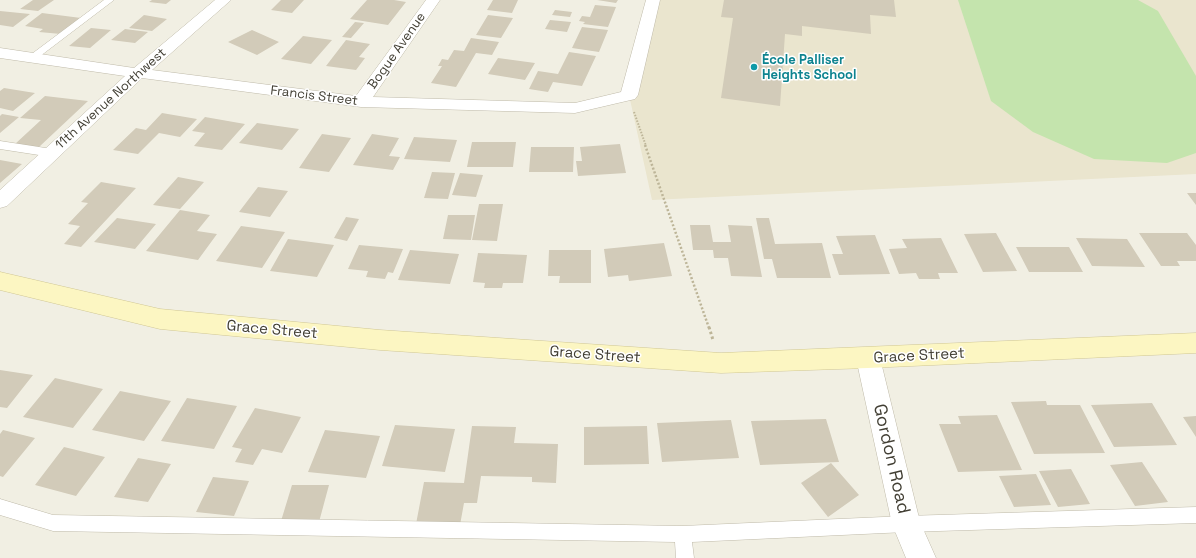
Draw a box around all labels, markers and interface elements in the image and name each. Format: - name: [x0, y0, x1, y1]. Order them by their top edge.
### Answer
- street label: Bogue Avenue: [365, 10, 429, 92]
- street label: 11th Avenue Northwest: [52, 45, 170, 153]
- place label: École Palliser Heights School: [762, 52, 857, 83]
- marker: École Palliser Heights School: [749, 62, 759, 72]
- street label: Francis Street: [269, 83, 359, 109]
- street label: Grace Street: [226, 317, 318, 343]
- street label: Grace Street: [549, 343, 641, 367]
- street label: Grace Street: [873, 345, 965, 367]
- street label: Gordon Road: [868, 402, 914, 516]

